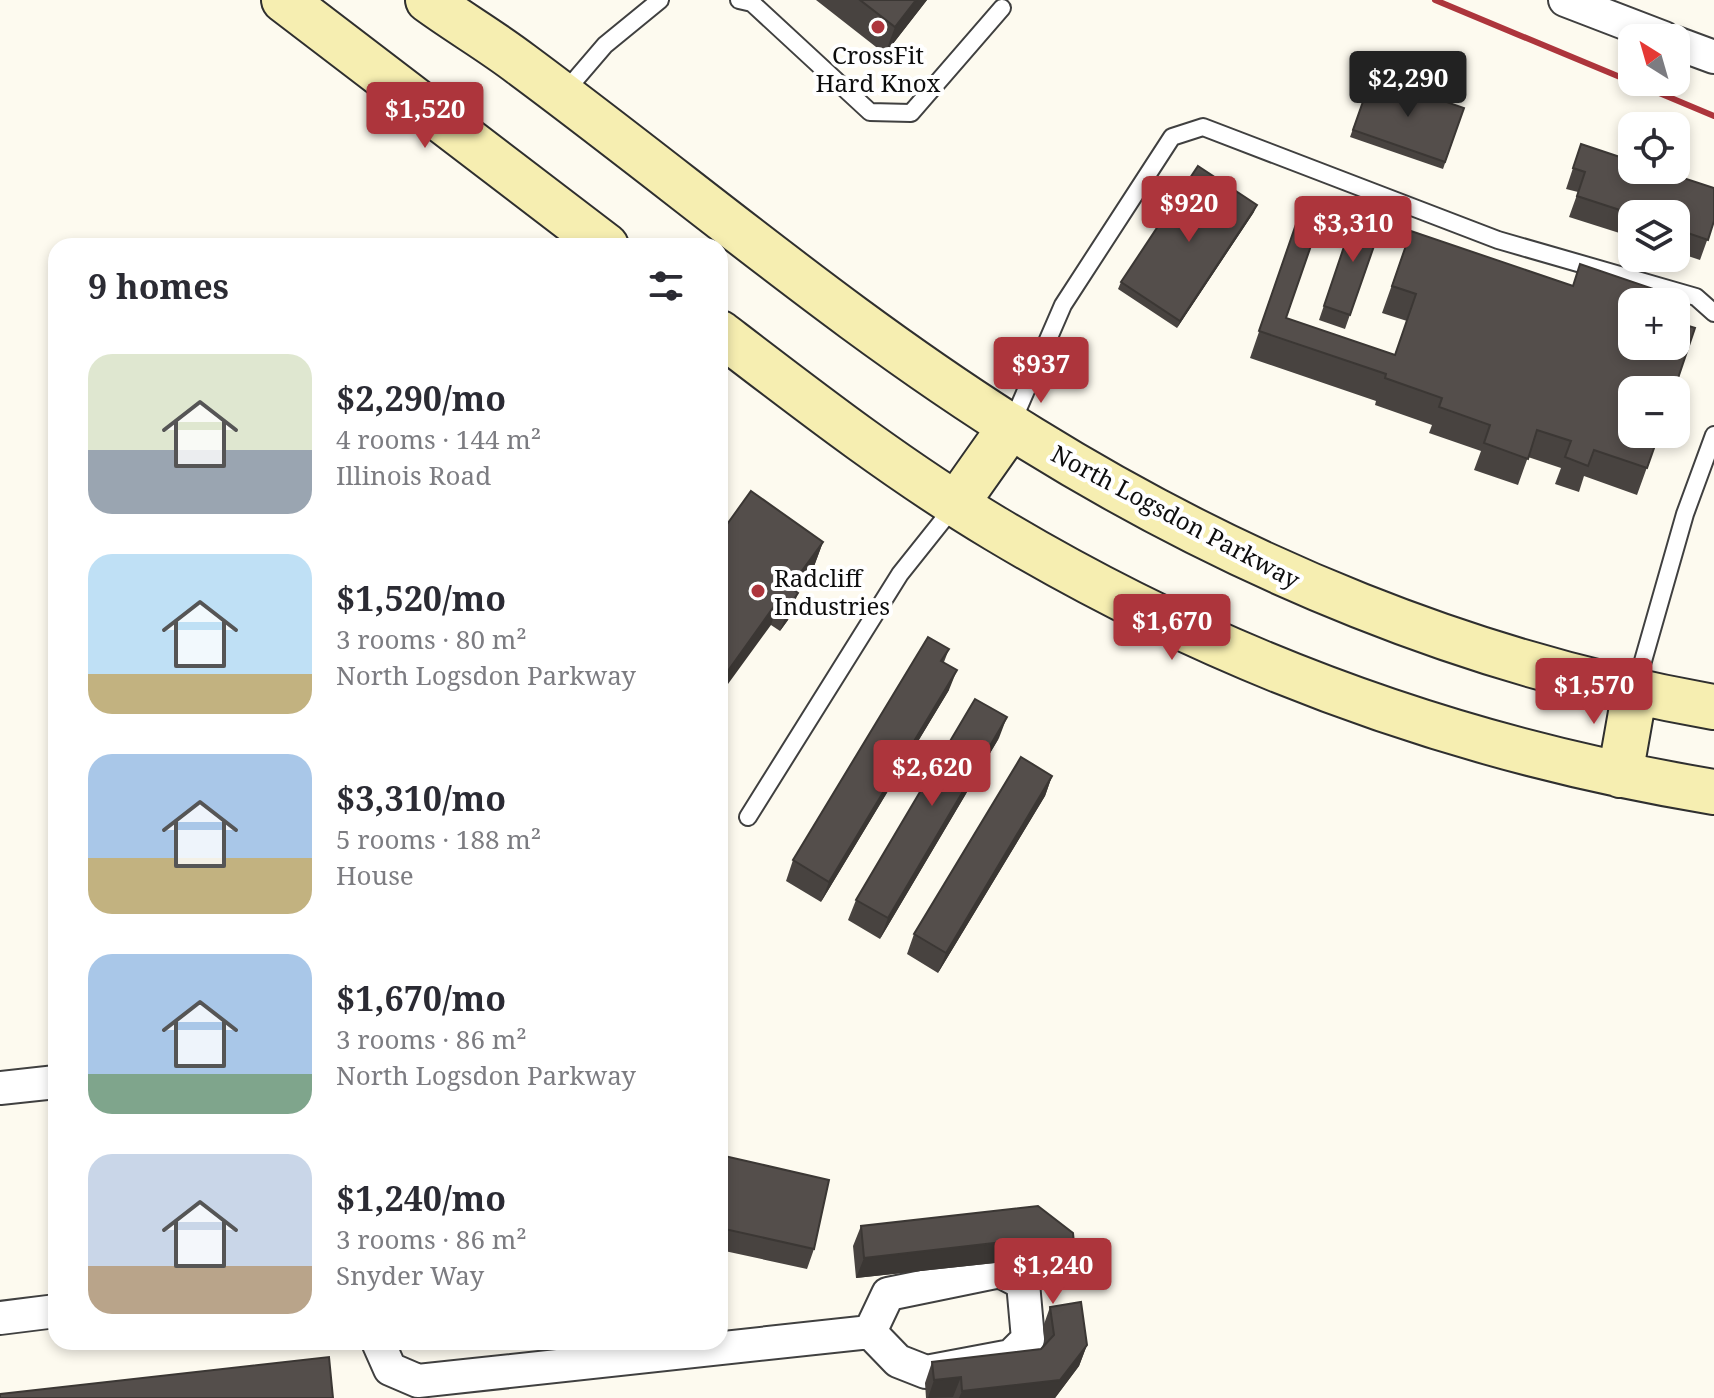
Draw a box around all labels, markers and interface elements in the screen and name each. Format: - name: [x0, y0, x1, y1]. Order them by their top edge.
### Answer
- marker: CrossFit Hard Knox: [869, 18, 887, 36]
- north arrow: [1618, 24, 1690, 96]
- map controls: [1618, 24, 1690, 448]
- place label: CrossFit Hard Knox: [816, 38, 941, 99]
- pin: $2,290: [1343, 51, 1473, 119]
- text: $2,290: [1367, 59, 1449, 95]
- pin: $1,520: [360, 82, 490, 150]
- text: $1,520: [384, 90, 466, 126]
- button: locate: [1618, 112, 1690, 184]
- pin: $920: [1142, 176, 1236, 244]
- text: $920: [1160, 184, 1218, 220]
- pin: $3,310: [1288, 196, 1418, 264]
- button: layers: [1618, 200, 1690, 272]
- text: $3,310: [1312, 204, 1394, 240]
- text: 9 homes: [88, 263, 229, 309]
- icon: filters: [644, 264, 688, 308]
- button: +: [1618, 288, 1690, 360]
- pin: $937: [994, 337, 1088, 405]
- text: $937: [1012, 345, 1070, 381]
- text: $2,290/mo: [336, 375, 506, 421]
- button: −: [1618, 376, 1690, 448]
- icon: home: [152, 386, 248, 482]
- text: 4 rooms · 144 m²: [336, 421, 541, 457]
- street label: North Logsdon Parkway: [1046, 436, 1306, 596]
- text: Illinois Road: [336, 457, 491, 493]
- place label: Radcliff Industries: [774, 561, 890, 622]
- text: $1,520/mo: [336, 575, 506, 621]
- marker: Radcliff Industries: [749, 582, 767, 600]
- icon: home: [152, 586, 248, 682]
- pin: $1,670: [1107, 594, 1237, 662]
- text: $1,670: [1131, 602, 1213, 638]
- text: 3 rooms · 80 m²: [336, 621, 527, 657]
- text: North Logsdon Parkway: [336, 657, 636, 693]
- pin: $1,570: [1529, 658, 1659, 726]
- text: $1,570: [1553, 666, 1635, 702]
- pin: $2,620: [867, 740, 997, 808]
- text: $2,620: [891, 748, 973, 784]
- text: $3,310/mo: [336, 775, 506, 821]
- icon: home: [152, 786, 248, 882]
- text: 5 rooms · 188 m²: [336, 821, 541, 857]
- text: House: [336, 857, 414, 893]
- text: $1,670/mo: [336, 975, 506, 1021]
- icon: home: [152, 986, 248, 1082]
- text: 3 rooms · 86 m²: [336, 1021, 527, 1057]
- text: North Logsdon Parkway: [336, 1057, 636, 1093]
- text: $1,240/mo: [336, 1175, 506, 1221]
- icon: home: [152, 1186, 248, 1282]
- text: 3 rooms · 86 m²: [336, 1221, 527, 1257]
- pin: $1,240: [988, 1238, 1118, 1306]
- text: $1,240: [1012, 1246, 1094, 1282]
- text: Snyder Way: [336, 1257, 484, 1293]

